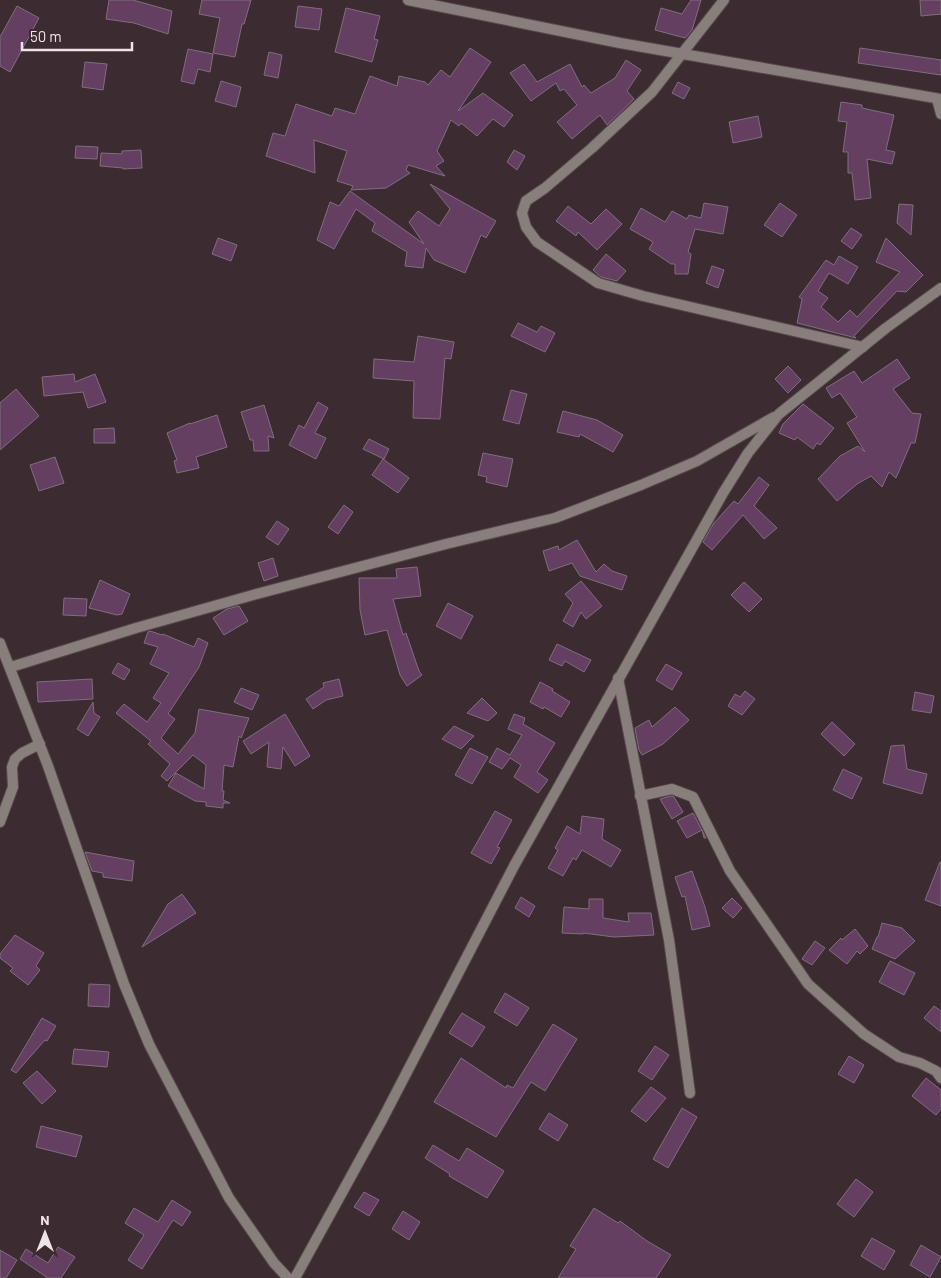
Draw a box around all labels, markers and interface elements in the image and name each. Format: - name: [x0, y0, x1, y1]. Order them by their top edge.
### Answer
- scale bar: [22, 20, 132, 52]
- text: 50 m: [30, 27, 62, 45]
- north arrow: [20, 1208, 70, 1258]
- text: N: [40, 1211, 50, 1228]

